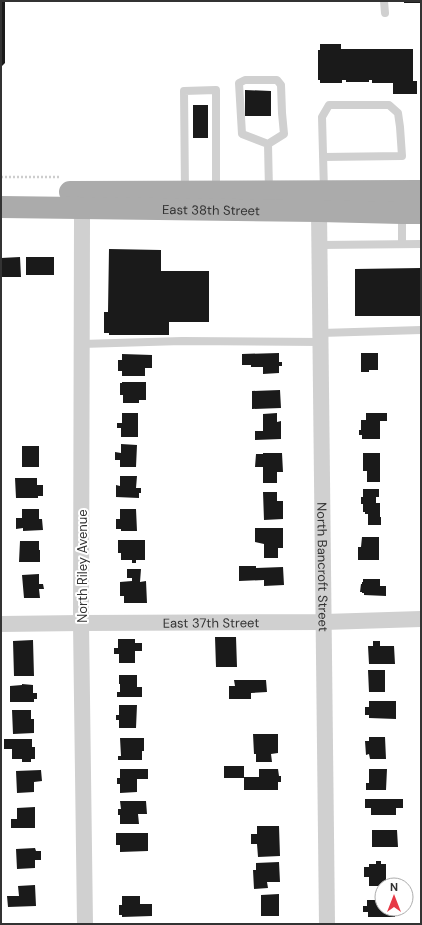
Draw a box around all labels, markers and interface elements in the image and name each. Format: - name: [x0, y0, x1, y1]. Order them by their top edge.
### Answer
- street label: East 38th Street: [162, 201, 260, 219]
- street label: North Bancroft Street: [314, 502, 332, 632]
- street label: North Riley Avenue: [74, 509, 91, 623]
- street label: East 37th Street: [163, 614, 259, 631]
- north arrow: [374, 877, 414, 917]
- text: N: [390, 880, 398, 894]

